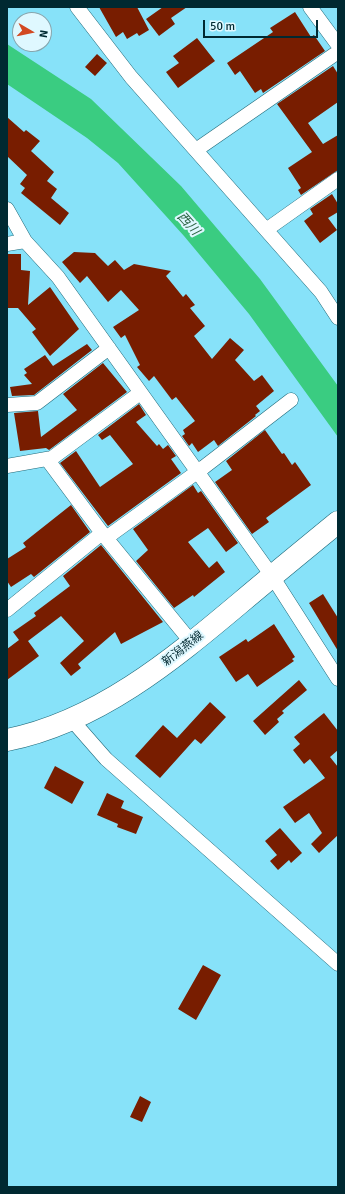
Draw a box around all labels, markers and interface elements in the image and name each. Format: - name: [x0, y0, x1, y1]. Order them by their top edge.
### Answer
- north arrow: [12, 12, 52, 52]
- scale bar: [205, 12, 320, 38]
- text: 50 m: [210, 19, 235, 34]
- text: N: [36, 29, 50, 39]
- water label: 西川: [174, 209, 202, 239]
- street label: 新潟燕線: [160, 629, 206, 669]

